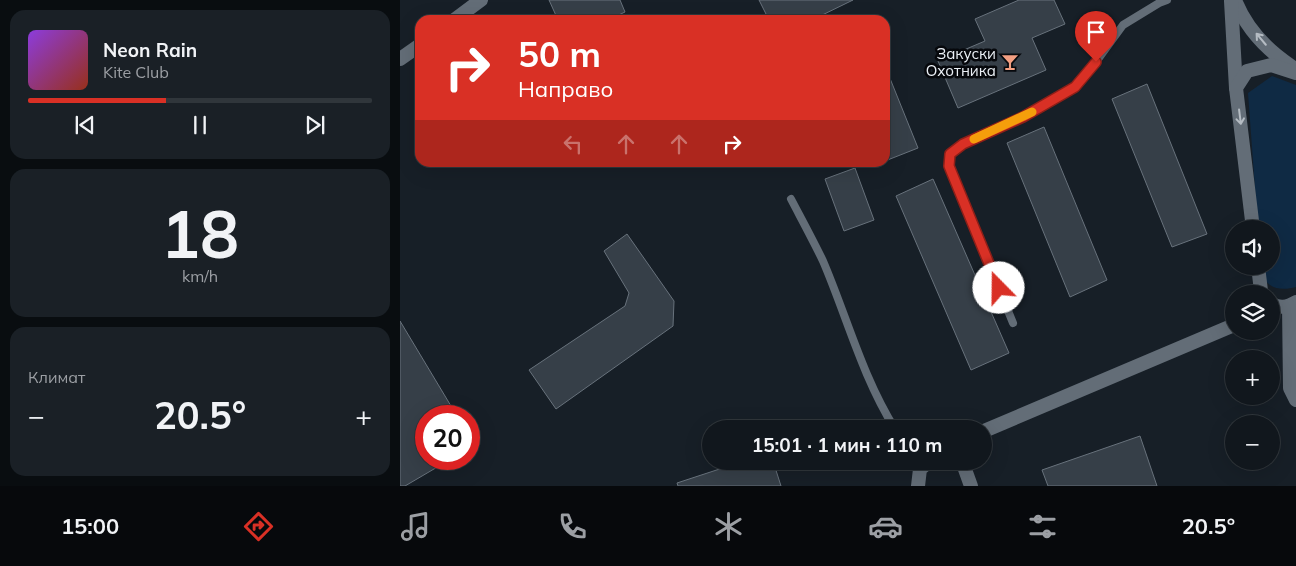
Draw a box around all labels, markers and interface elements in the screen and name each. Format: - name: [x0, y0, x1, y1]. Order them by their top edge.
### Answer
- pin: [1075, 11, 1117, 62]
- icon: arrive: [1082, 18, 1110, 46]
- text: 50 m: [518, 32, 601, 76]
- one-way arrow: [1255, 33, 1266, 46]
- icon: right: [435, 35, 500, 100]
- text: Neon Rain: [103, 38, 197, 62]
- place label: Закуски Охотника: [926, 44, 996, 80]
- bar icon: Закуски Охотника: [1000, 52, 1020, 72]
- text: Kite Club: [103, 62, 169, 82]
- text: Направо: [518, 75, 613, 103]
- one-way arrow: [1235, 109, 1245, 125]
- icon: previous: [71, 111, 99, 139]
- icon: pause: [186, 111, 214, 139]
- icon: next: [301, 111, 329, 139]
- icon: left: [559, 130, 587, 158]
- icon: ahead: [612, 130, 640, 158]
- icon: ahead: [665, 130, 693, 158]
- icon: right: [718, 130, 746, 158]
- text: 18: [161, 193, 239, 274]
- map controls: [1225, 220, 1280, 470]
- button: sound: [1225, 220, 1280, 275]
- position arrow: [972, 261, 1024, 313]
- text: km/h: [182, 266, 218, 286]
- button: layers: [1225, 285, 1280, 340]
- button: +: [1225, 350, 1280, 405]
- text: Климат: [28, 367, 85, 387]
- text: 20.5°: [154, 391, 246, 439]
- text: −: [28, 398, 45, 433]
- text: +: [355, 398, 372, 433]
- speed limit sign: 20: [415, 405, 480, 470]
- button: −: [1225, 415, 1280, 470]
- text: 15:01 · 1 мин · 110 m: [752, 433, 942, 457]
- icon: directions: [241, 509, 276, 544]
- icon: music: [398, 509, 433, 544]
- icon: phone: [555, 509, 590, 544]
- icon: climate: [711, 509, 746, 544]
- icon: car: [868, 509, 903, 544]
- icon: filters: [1025, 509, 1060, 544]
- text: 15:00: [61, 512, 119, 540]
- text: 20.5°: [1182, 512, 1235, 540]

